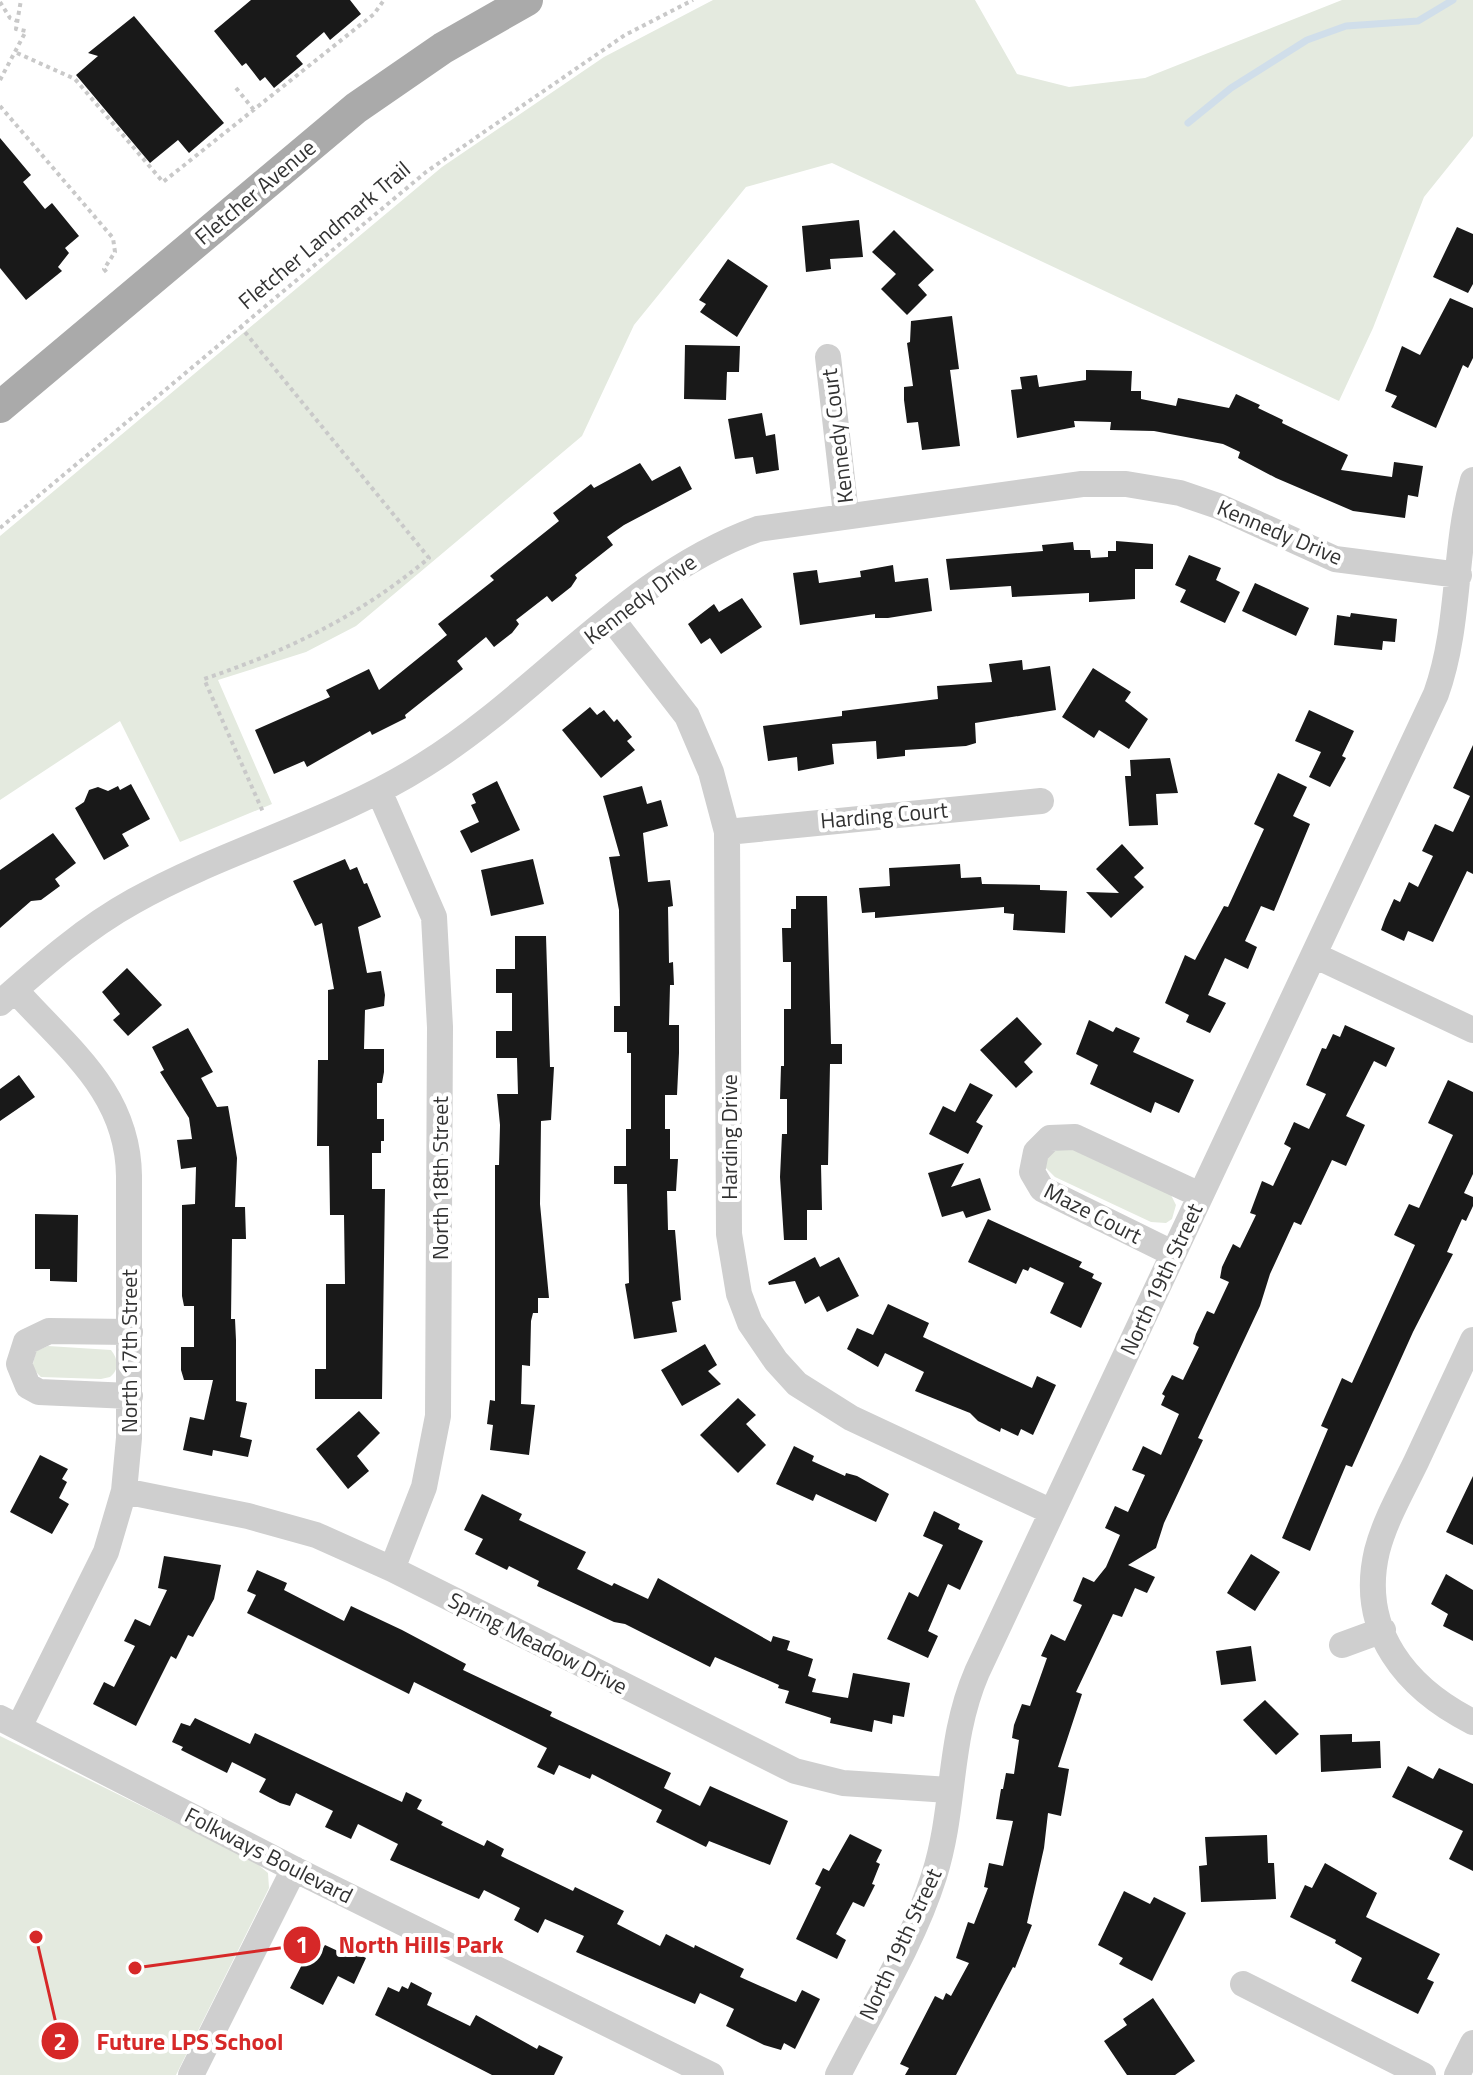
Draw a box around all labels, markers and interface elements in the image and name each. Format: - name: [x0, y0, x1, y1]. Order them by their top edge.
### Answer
- street label: Fletcher Avenue: [187, 131, 323, 253]
- street label: Fletcher Landmark Trail: [230, 153, 418, 317]
- street label: Kennedy Court: [812, 366, 862, 505]
- street label: Kennedy Drive: [1212, 490, 1348, 574]
- street label: Kennedy Drive: [577, 545, 703, 653]
- street label: Harding Court: [819, 792, 950, 838]
- street label: Harding Drive: [712, 1074, 746, 1200]
- street label: North 18th Street: [423, 1096, 457, 1260]
- street label: Maze Court: [1038, 1174, 1148, 1252]
- street label: North 19th Street: [1111, 1197, 1211, 1361]
- street label: North 17th Street: [112, 1269, 146, 1433]
- street label: Spring Meadow Drive: [442, 1583, 634, 1703]
- street label: Folkways Boulevard: [179, 1798, 359, 1912]
- street label: North 19th Street: [850, 1862, 950, 2026]
- callout: North Hills Park: [282, 1921, 519, 1969]
- text: 1: [295, 1926, 309, 1962]
- text: North Hills Park: [338, 1926, 504, 1962]
- callout: Future LPS School: [40, 2017, 299, 2065]
- text: 2: [53, 2023, 67, 2059]
- text: Future LPS School: [96, 2023, 284, 2059]

